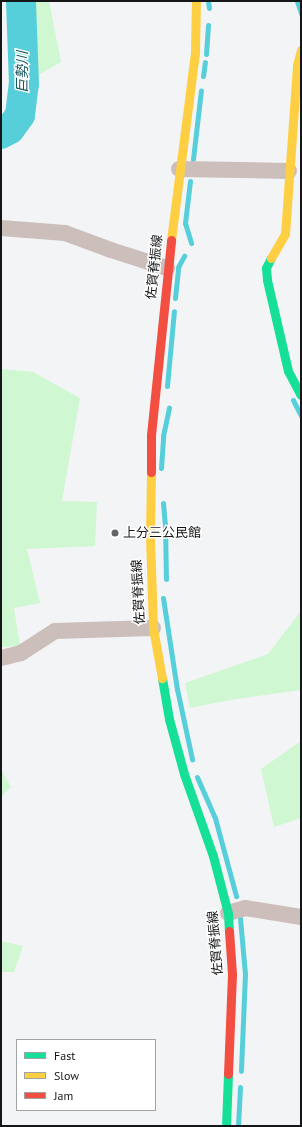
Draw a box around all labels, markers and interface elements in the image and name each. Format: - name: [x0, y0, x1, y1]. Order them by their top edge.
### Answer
- water label: 巨勢川: [14, 51, 30, 93]
- street label: 佐賀脊振線: [144, 234, 166, 300]
- place label: 上分三公民館: [123, 525, 201, 541]
- marker: 上分三公民館: [110, 528, 120, 538]
- street label: 佐賀脊振線: [130, 559, 148, 625]
- street label: 佐賀脊振線: [205, 910, 227, 976]
- legend: [16, 1039, 156, 1111]
- text: Fast: [54, 1048, 75, 1063]
- text: Slow: [54, 1068, 79, 1083]
- text: Jam: [54, 1088, 73, 1103]

